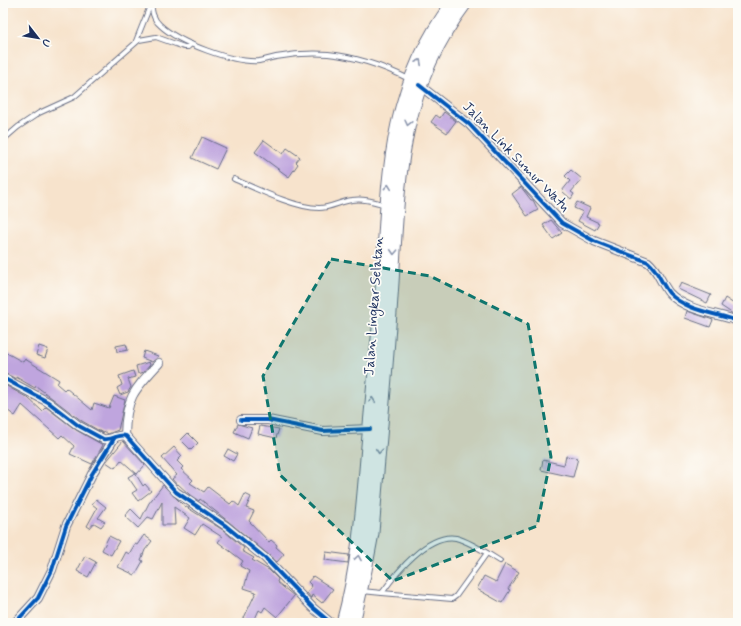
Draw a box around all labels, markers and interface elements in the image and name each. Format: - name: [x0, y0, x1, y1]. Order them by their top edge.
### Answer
- north arrow: [18, 18, 58, 58]
- text: U: [38, 36, 54, 49]
- one-way arrow: [414, 58, 421, 66]
- street label: Jalan Link Sumur Watu: [459, 98, 574, 216]
- one-way arrow: [405, 120, 413, 126]
- one-way arrow: [384, 184, 393, 190]
- street label: Jalan Lingkar Selatan: [360, 236, 389, 376]
- one-way arrow: [390, 249, 398, 255]
- one-way arrow: [368, 397, 377, 404]
- one-way arrow: [374, 448, 383, 455]
- one-way arrow: [353, 555, 361, 561]

